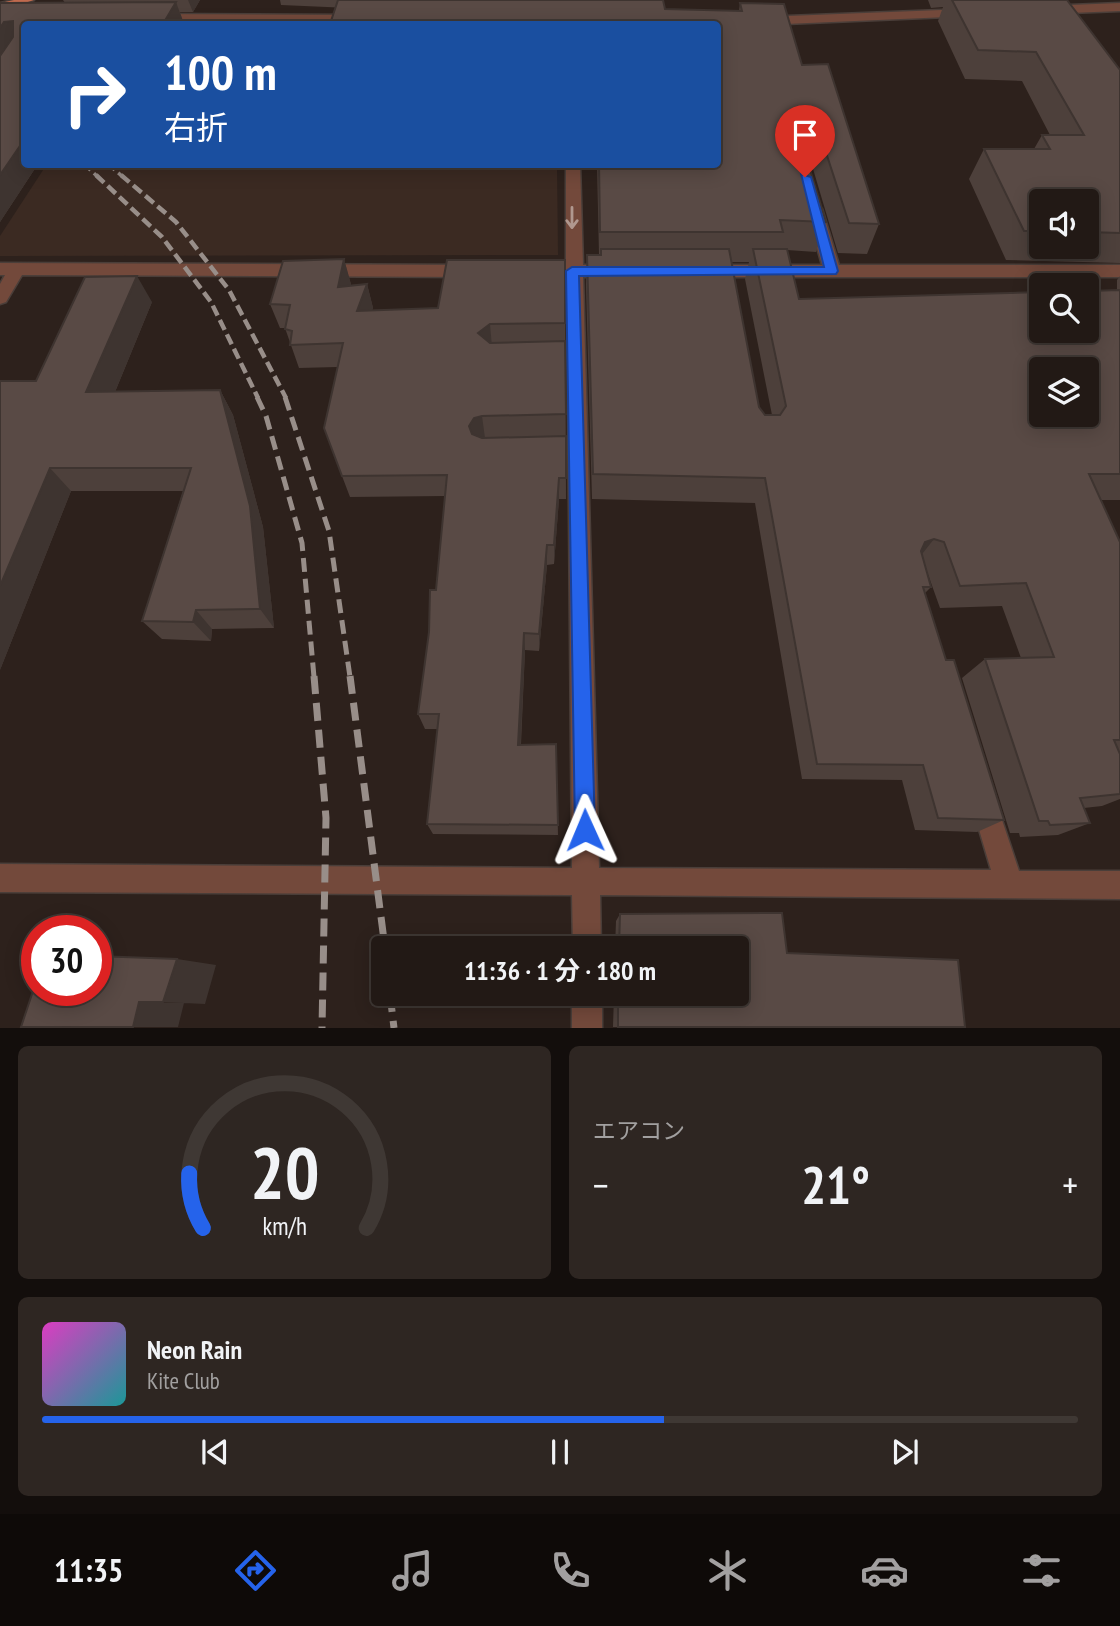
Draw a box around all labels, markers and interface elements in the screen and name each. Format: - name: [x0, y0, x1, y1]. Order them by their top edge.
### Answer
- text: 100 m: [164, 40, 277, 104]
- icon: right: [49, 49, 140, 140]
- pin: [775, 105, 835, 177]
- text: 右折: [164, 106, 228, 148]
- icon: arrive: [786, 116, 824, 154]
- map controls: [1029, 189, 1099, 427]
- button: sound: [1029, 189, 1099, 259]
- one-way arrow: [565, 206, 579, 229]
- button: search: [1029, 273, 1099, 343]
- button: layers: [1029, 357, 1099, 427]
- position arrow: [548, 793, 622, 867]
- speed limit sign: 30: [21, 915, 112, 1006]
- text: 11:36 · 1 分 · 180 m: [464, 954, 656, 987]
- text: エアコン: [593, 1116, 685, 1145]
- text: 20: [250, 1125, 319, 1219]
- text: 21°: [801, 1151, 870, 1218]
- text: −: [593, 1160, 609, 1209]
- text: +: [1062, 1160, 1078, 1209]
- text: km/h: [262, 1210, 307, 1242]
- text: Neon Rain: [147, 1333, 242, 1366]
- text: Kite Club: [147, 1366, 220, 1395]
- icon: previous: [196, 1433, 234, 1471]
- icon: pause: [541, 1433, 579, 1471]
- icon: next: [886, 1433, 924, 1471]
- icon: directions: [231, 1546, 280, 1595]
- icon: music: [388, 1546, 437, 1595]
- icon: phone: [546, 1546, 595, 1595]
- icon: climate: [703, 1546, 752, 1595]
- icon: car: [860, 1546, 909, 1595]
- icon: filters: [1017, 1546, 1066, 1595]
- text: 11:35: [54, 1549, 123, 1591]

